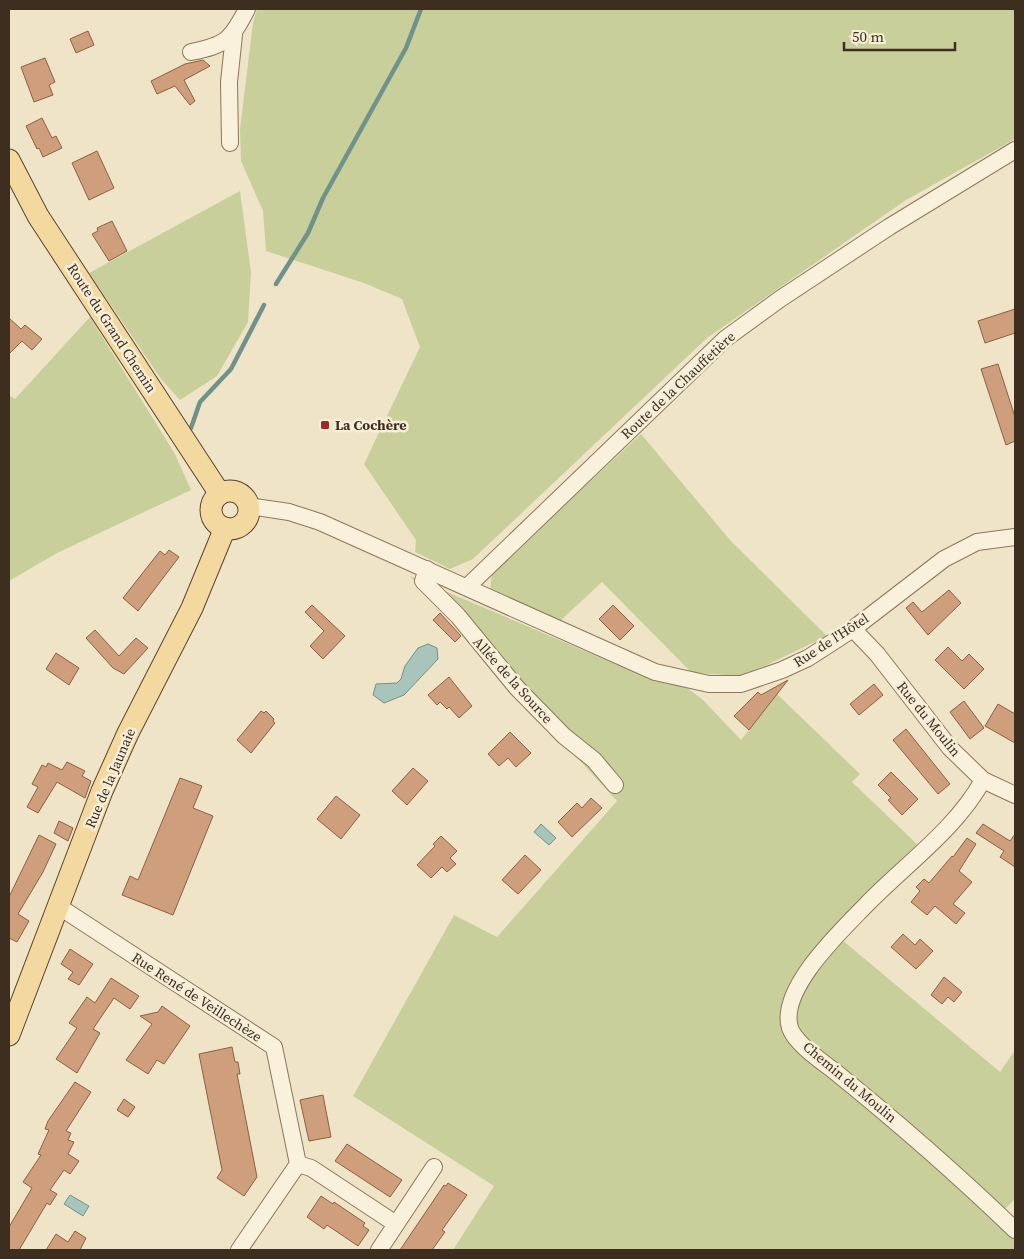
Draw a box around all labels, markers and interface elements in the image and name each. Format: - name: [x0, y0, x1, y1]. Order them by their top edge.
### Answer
- scale bar: [844, 20, 955, 52]
- text: 50 m: [852, 26, 884, 47]
- street label: Route du Grand Chemin: [63, 259, 162, 397]
- street label: Route de la Chauffetière: [616, 327, 740, 443]
- place label: La Cochère: [335, 415, 407, 435]
- marker: La Cochère: [319, 419, 331, 431]
- street label: Rue de l'Hôtel: [789, 608, 873, 672]
- street label: Allée de la Source: [469, 632, 557, 728]
- street label: Rue du Moulin: [892, 677, 966, 761]
- street label: Rue de la Jaunaie: [80, 725, 140, 831]
- street label: Rue René de Veillechèze: [128, 947, 266, 1047]
- street label: Chemin du Moulin: [799, 1037, 902, 1128]

